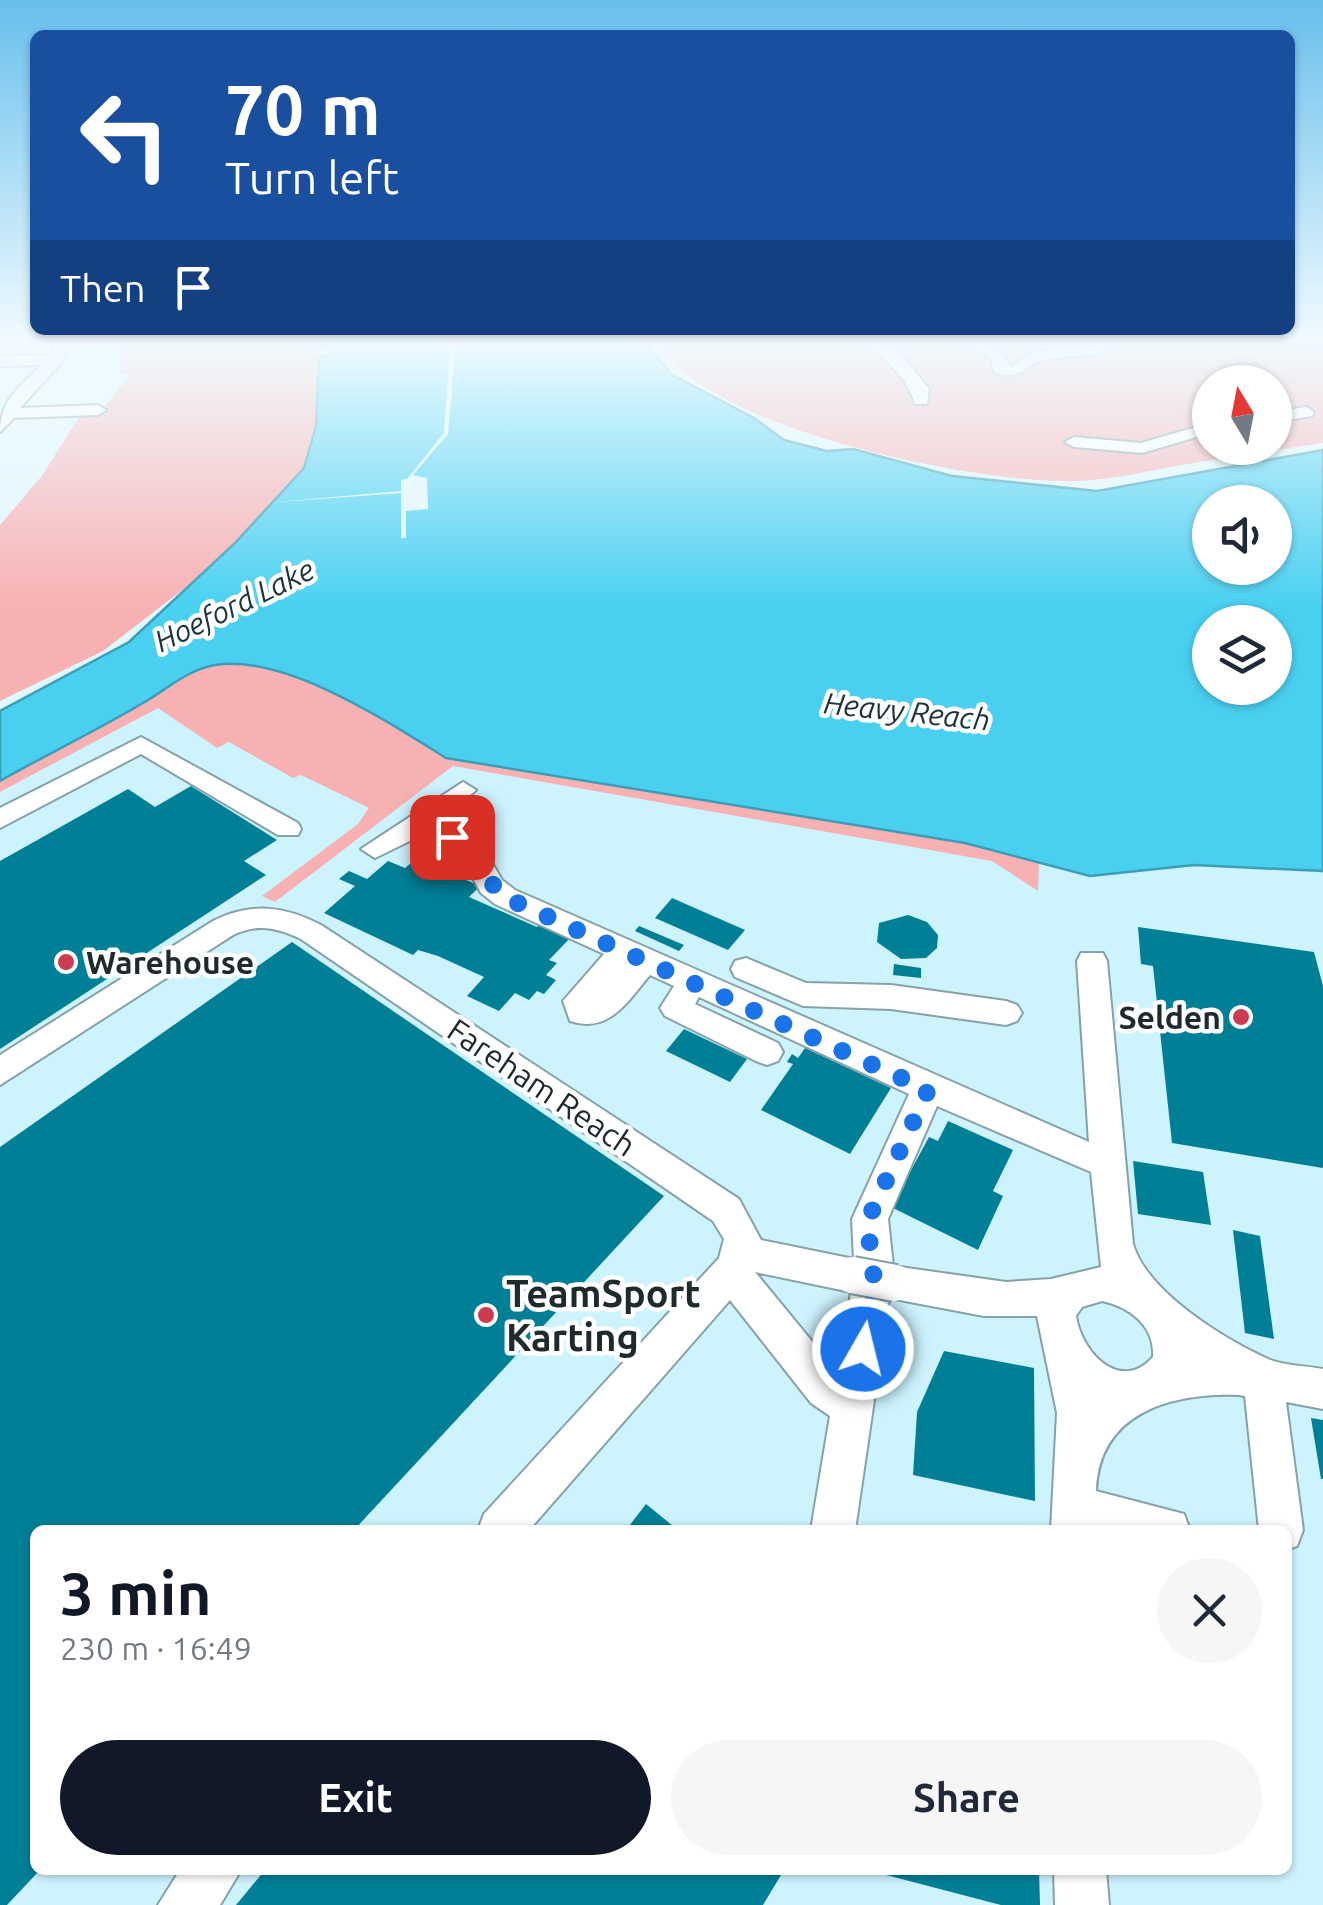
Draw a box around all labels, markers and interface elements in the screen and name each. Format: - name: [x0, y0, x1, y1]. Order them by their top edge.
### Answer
- icon: left: [60, 70, 190, 200]
- text: 70 m: [225, 70, 381, 148]
- text: Turn left: [225, 152, 399, 203]
- icon: arrive: [166, 260, 221, 315]
- text: Then: [60, 267, 146, 309]
- north arrow: [1192, 365, 1292, 465]
- map controls: [1192, 365, 1292, 705]
- button: sound: [1192, 485, 1292, 585]
- water label: Hoeford Lake: [149, 552, 319, 658]
- button: layers: [1192, 605, 1292, 705]
- water label: Heavy Reach: [822, 685, 992, 737]
- pin: [410, 795, 495, 880]
- icon: arrive: [425, 810, 480, 865]
- place label: Warehouse: [86, 944, 254, 980]
- marker: Warehouse: [55, 951, 77, 973]
- place label: Selden: [1118, 999, 1221, 1035]
- marker: Selden: [1230, 1006, 1252, 1028]
- street label: Fareham Reach: [441, 1011, 643, 1163]
- place label: TeamSport Karting: [506, 1272, 701, 1358]
- position arrow: [811, 1297, 915, 1401]
- marker: TeamSport Karting: [475, 1304, 497, 1326]
- button: close: [1157, 1558, 1262, 1663]
- text: 3 min: [60, 1559, 212, 1626]
- text: 230 m · 16:49: [60, 1630, 252, 1666]
- button: Exit: [60, 1740, 651, 1855]
- button: Share: [671, 1740, 1262, 1855]

